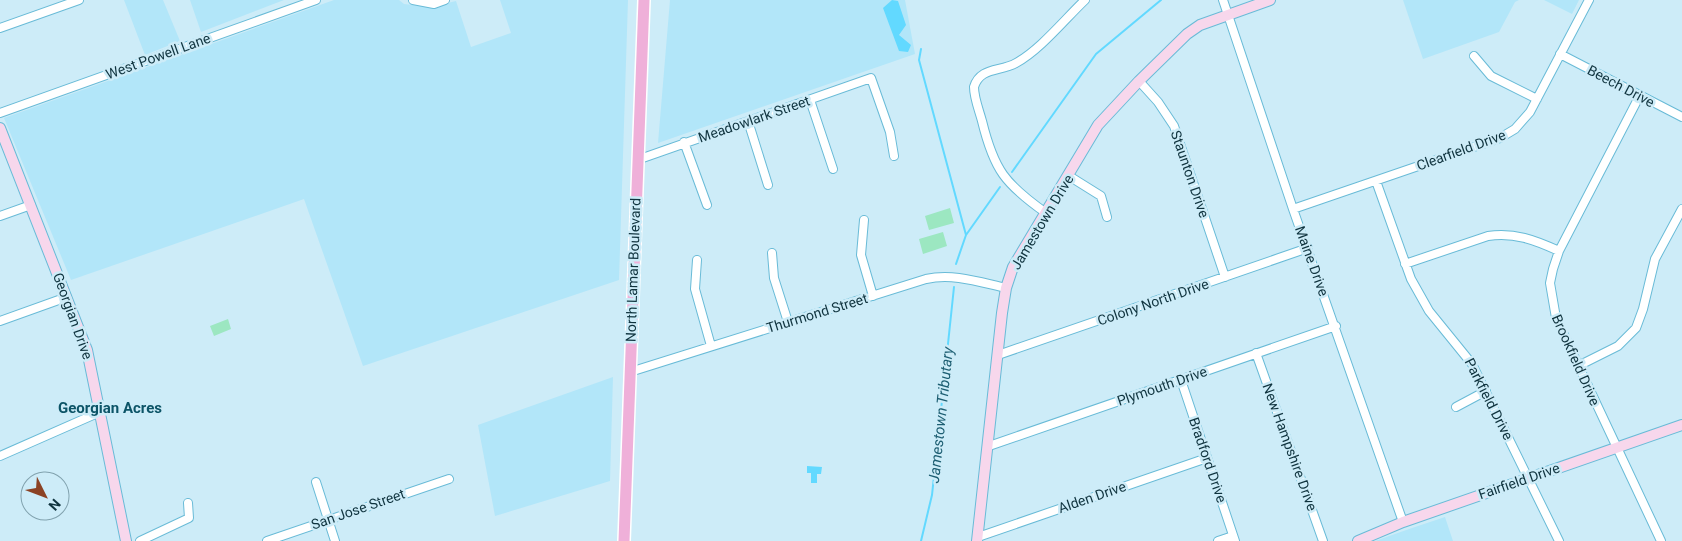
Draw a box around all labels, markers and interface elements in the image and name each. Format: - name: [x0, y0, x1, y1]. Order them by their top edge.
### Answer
- street label: West Powell Lane: [103, 30, 213, 82]
- street label: Beech Drive: [1585, 62, 1657, 110]
- street label: Meadowlark Street: [696, 92, 812, 146]
- street label: Clearfield Drive: [1414, 126, 1508, 174]
- street label: Staunton Drive: [1168, 128, 1212, 220]
- street label: Jamestown Drive: [1007, 172, 1077, 272]
- street label: North Lamar Boulevard: [622, 198, 644, 342]
- street label: Maine Drive: [1292, 224, 1332, 298]
- street label: Georgian Drive: [50, 270, 96, 362]
- street label: Colony North Drive: [1095, 275, 1211, 329]
- street label: Thurmond Street: [765, 290, 870, 336]
- street label: Brookfield Drive: [1549, 312, 1603, 408]
- water label: Jamestown Tributary: [925, 345, 957, 484]
- street label: Parkfield Drive: [1462, 355, 1516, 443]
- street label: Plymouth Drive: [1115, 363, 1209, 409]
- street label: New Hampshire Drive: [1259, 381, 1321, 513]
- district label: Georgian Acres: [58, 399, 162, 417]
- street label: Bradford Drive: [1186, 415, 1230, 505]
- street label: Fairfield Drive: [1476, 460, 1562, 502]
- north arrow: [20, 471, 70, 521]
- street label: Alden Drive: [1056, 478, 1128, 516]
- street label: San Jose Street: [309, 485, 407, 533]
- text: N: [45, 496, 64, 514]

